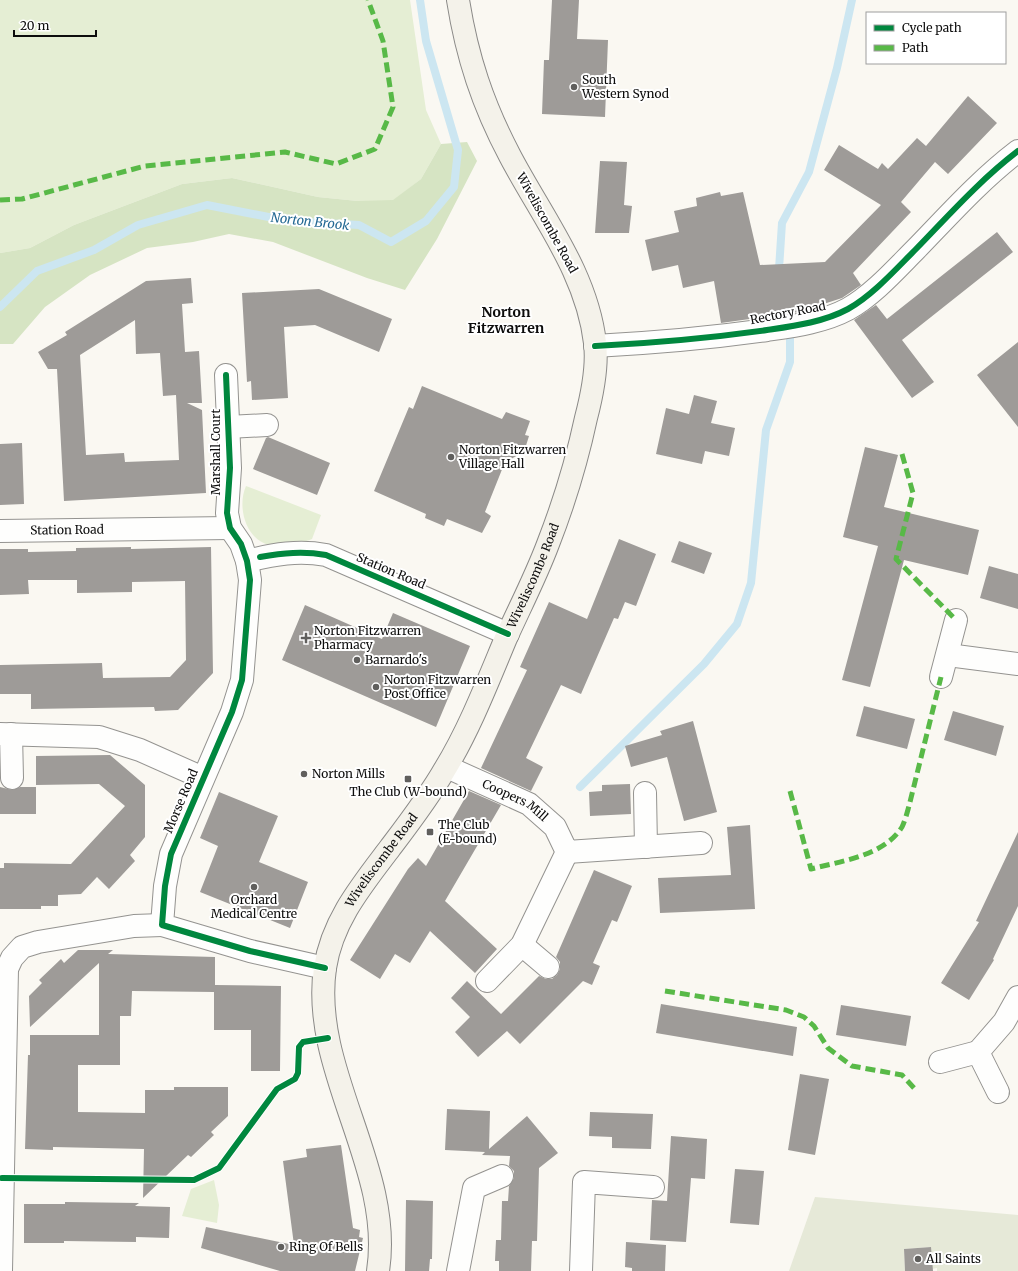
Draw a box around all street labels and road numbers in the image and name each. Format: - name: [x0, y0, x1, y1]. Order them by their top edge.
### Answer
- street label: Wiveliscombe Road: [513, 169, 581, 276]
- street label: Rectory Road: [749, 298, 827, 327]
- street label: Marshall Court: [208, 409, 223, 495]
- street label: Wiveliscombe Road: [503, 521, 562, 631]
- street label: Station Road: [30, 522, 104, 538]
- street label: Station Road: [354, 549, 428, 592]
- street label: Morse Road: [160, 767, 201, 835]
- street label: Coopers Mill: [480, 776, 551, 824]
- street label: Wiveliscombe Road: [341, 810, 421, 910]

